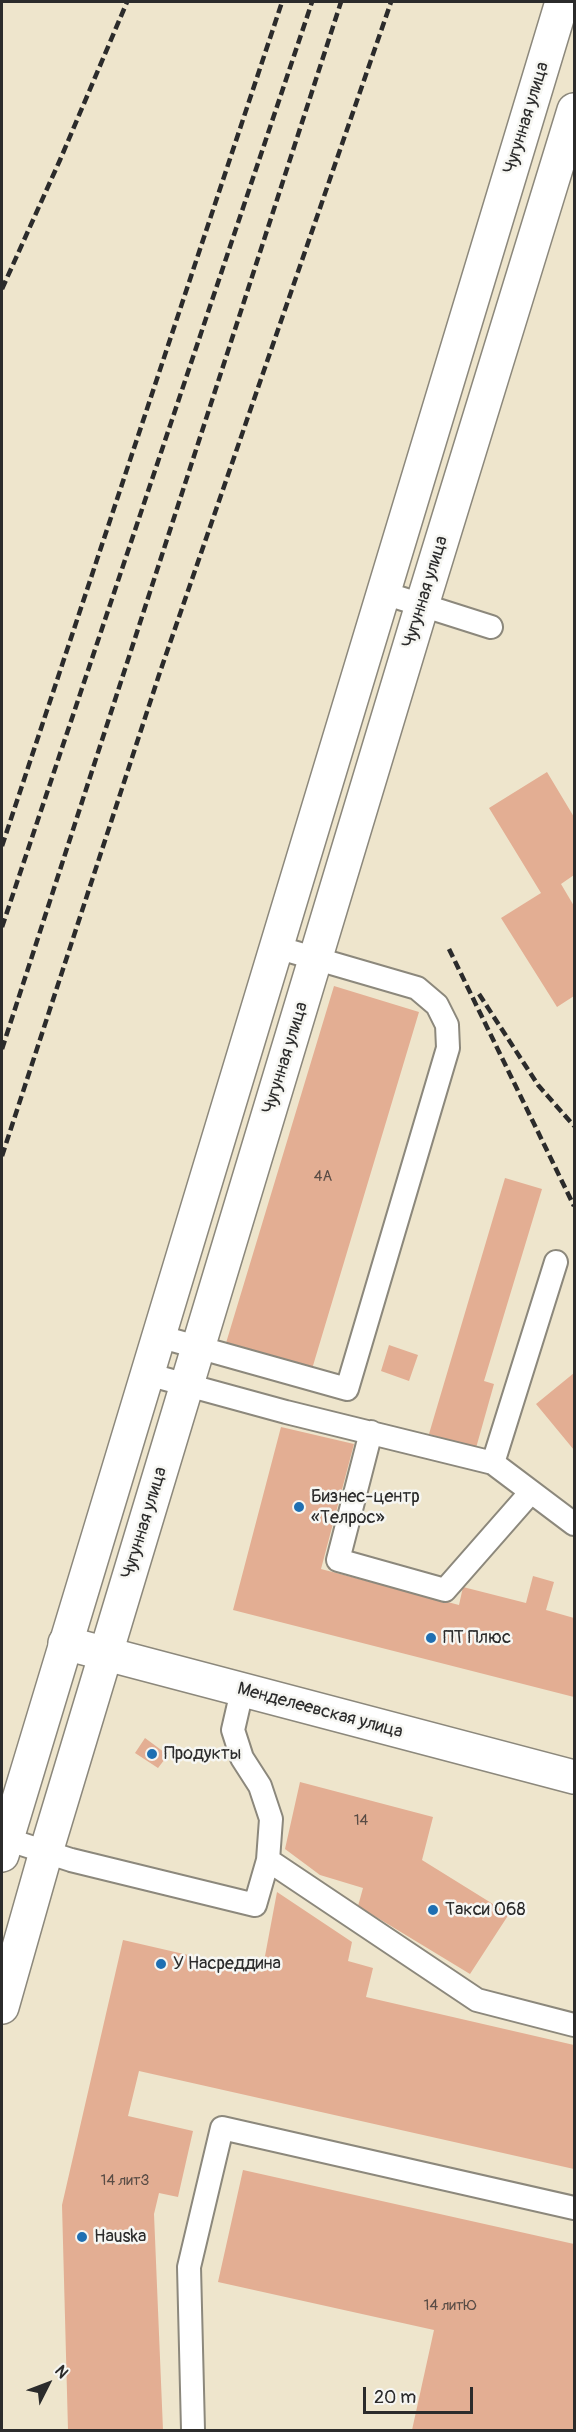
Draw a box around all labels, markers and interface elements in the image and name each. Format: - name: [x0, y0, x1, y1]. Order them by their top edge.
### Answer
- street label: Чугунная улица: [500, 59, 554, 177]
- street label: Чугунная улица: [399, 533, 453, 651]
- street label: Чугунная улица: [259, 999, 313, 1117]
- house number: 4А: [314, 1168, 332, 1186]
- street label: Чугунная улица: [118, 1464, 172, 1582]
- place label: Бизнес-центр «Телрос»: [311, 1486, 420, 1528]
- marker: Бизнес-центр «Телрос»: [292, 1500, 306, 1514]
- place label: ПТ Плюс: [443, 1627, 511, 1649]
- marker: ПТ Плюс: [424, 1631, 438, 1645]
- street label: Менделеевская улица: [235, 1678, 405, 1744]
- place label: Продукты: [164, 1743, 241, 1765]
- marker: Продукты: [145, 1747, 159, 1761]
- house number: 14: [354, 1812, 368, 1830]
- place label: Такси 068: [445, 1899, 526, 1921]
- marker: Такси 068: [426, 1903, 440, 1917]
- place label: У Насреддина: [173, 1953, 281, 1975]
- marker: У Насреддина: [154, 1957, 168, 1971]
- house number: 14 литЗ: [101, 2172, 149, 2190]
- place label: Hauska: [94, 2226, 146, 2248]
- marker: Hauska: [75, 2230, 89, 2244]
- house number: 14 литЮ: [424, 2297, 476, 2315]
- north arrow: [18, 2354, 78, 2414]
- text: N: [50, 2361, 72, 2383]
- scale bar: [366, 2375, 476, 2413]
- text: 20 m: [374, 2386, 416, 2409]

